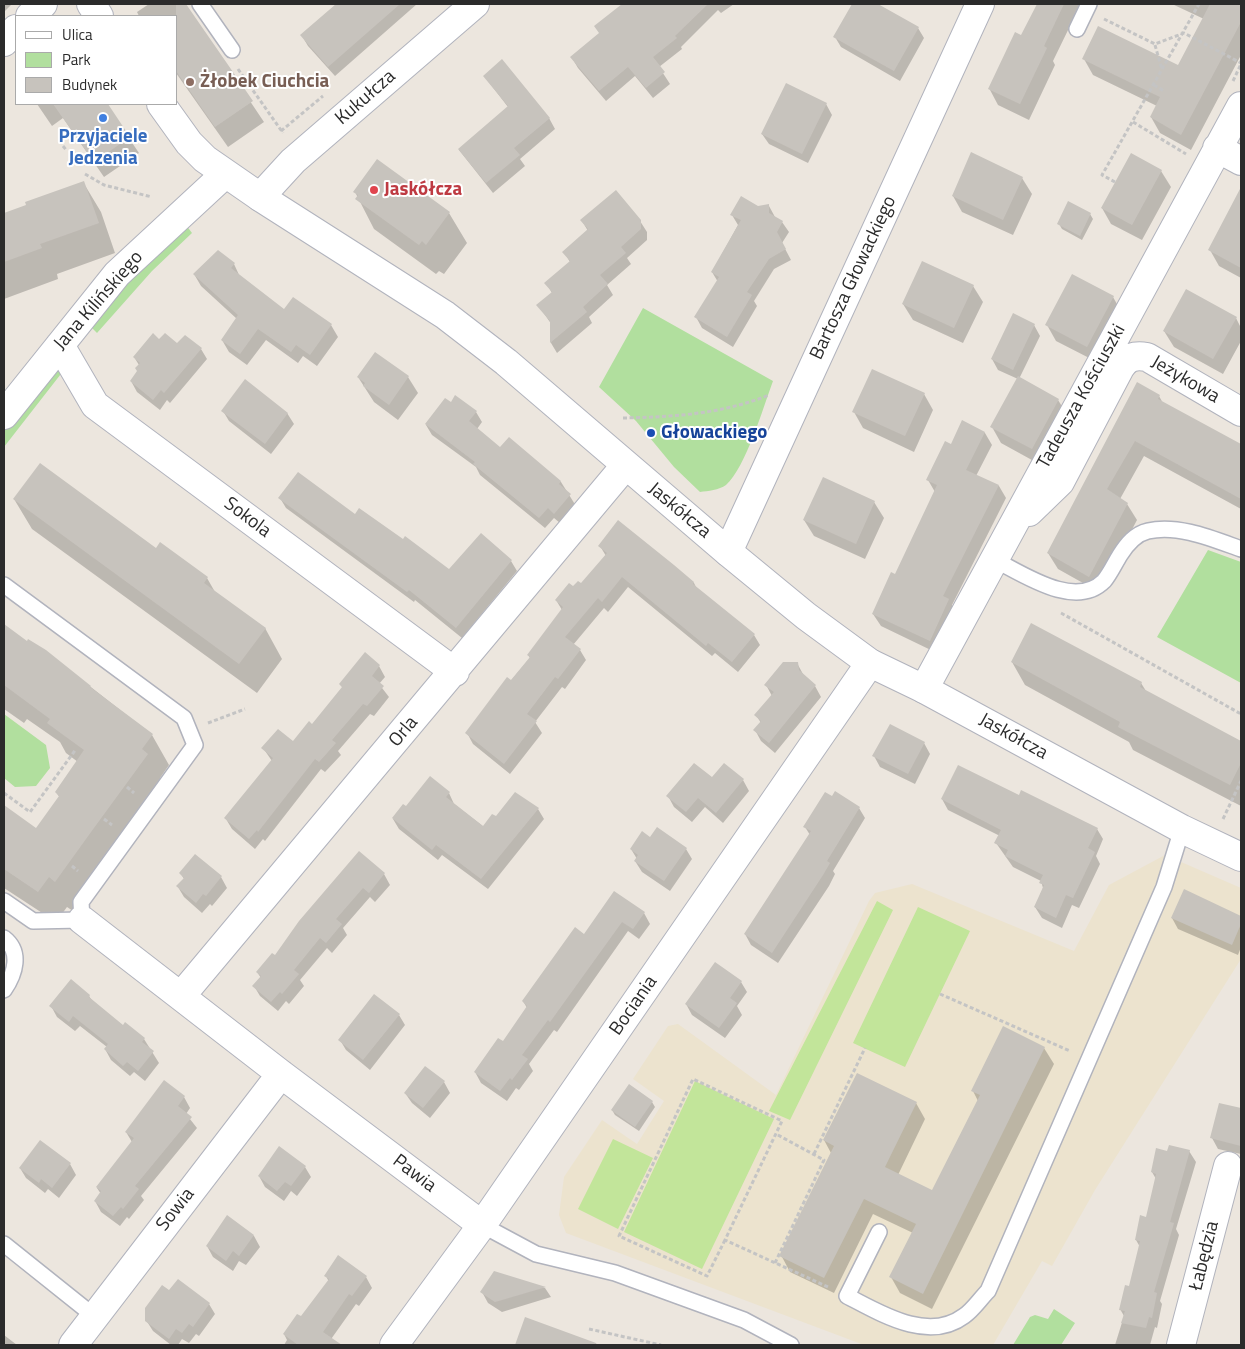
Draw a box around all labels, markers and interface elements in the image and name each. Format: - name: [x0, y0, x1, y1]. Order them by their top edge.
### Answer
- legend: [15, 15, 178, 105]
- text: Ulica: [62, 23, 92, 46]
- text: Park: [62, 48, 91, 71]
- street label: Kukułcza: [331, 66, 401, 130]
- place label: Żłobek Ciuchcia: [200, 71, 329, 93]
- text: Budynek: [62, 73, 117, 96]
- marker: Żłobek Ciuchcia: [184, 76, 196, 88]
- marker: Przyjaciele Jedzenia: [97, 112, 109, 124]
- place label: Przyjaciele Jedzenia: [59, 126, 147, 170]
- place label: Jaskółcza: [384, 179, 462, 201]
- marker: Jaskółcza: [368, 184, 380, 196]
- street label: Bartosza Głowackiego: [806, 192, 902, 364]
- street label: Jana Kilińskiego: [50, 247, 148, 355]
- street label: Tadeusza Kościuszki: [1033, 321, 1131, 473]
- street label: Jeżykowa: [1147, 351, 1223, 409]
- place label: Głowackiego: [661, 422, 767, 444]
- marker: Głowackiego: [645, 427, 657, 439]
- street label: Jaskółcza: [643, 478, 715, 544]
- street label: Sokola: [219, 493, 275, 543]
- street label: Jaskółcza: [975, 709, 1051, 765]
- street label: Orla: [385, 712, 423, 752]
- street label: Bociania: [605, 972, 663, 1040]
- street label: Pawia: [388, 1150, 440, 1198]
- street label: Sowia: [152, 1184, 200, 1236]
- street label: Łabędzia: [1185, 1219, 1225, 1293]

